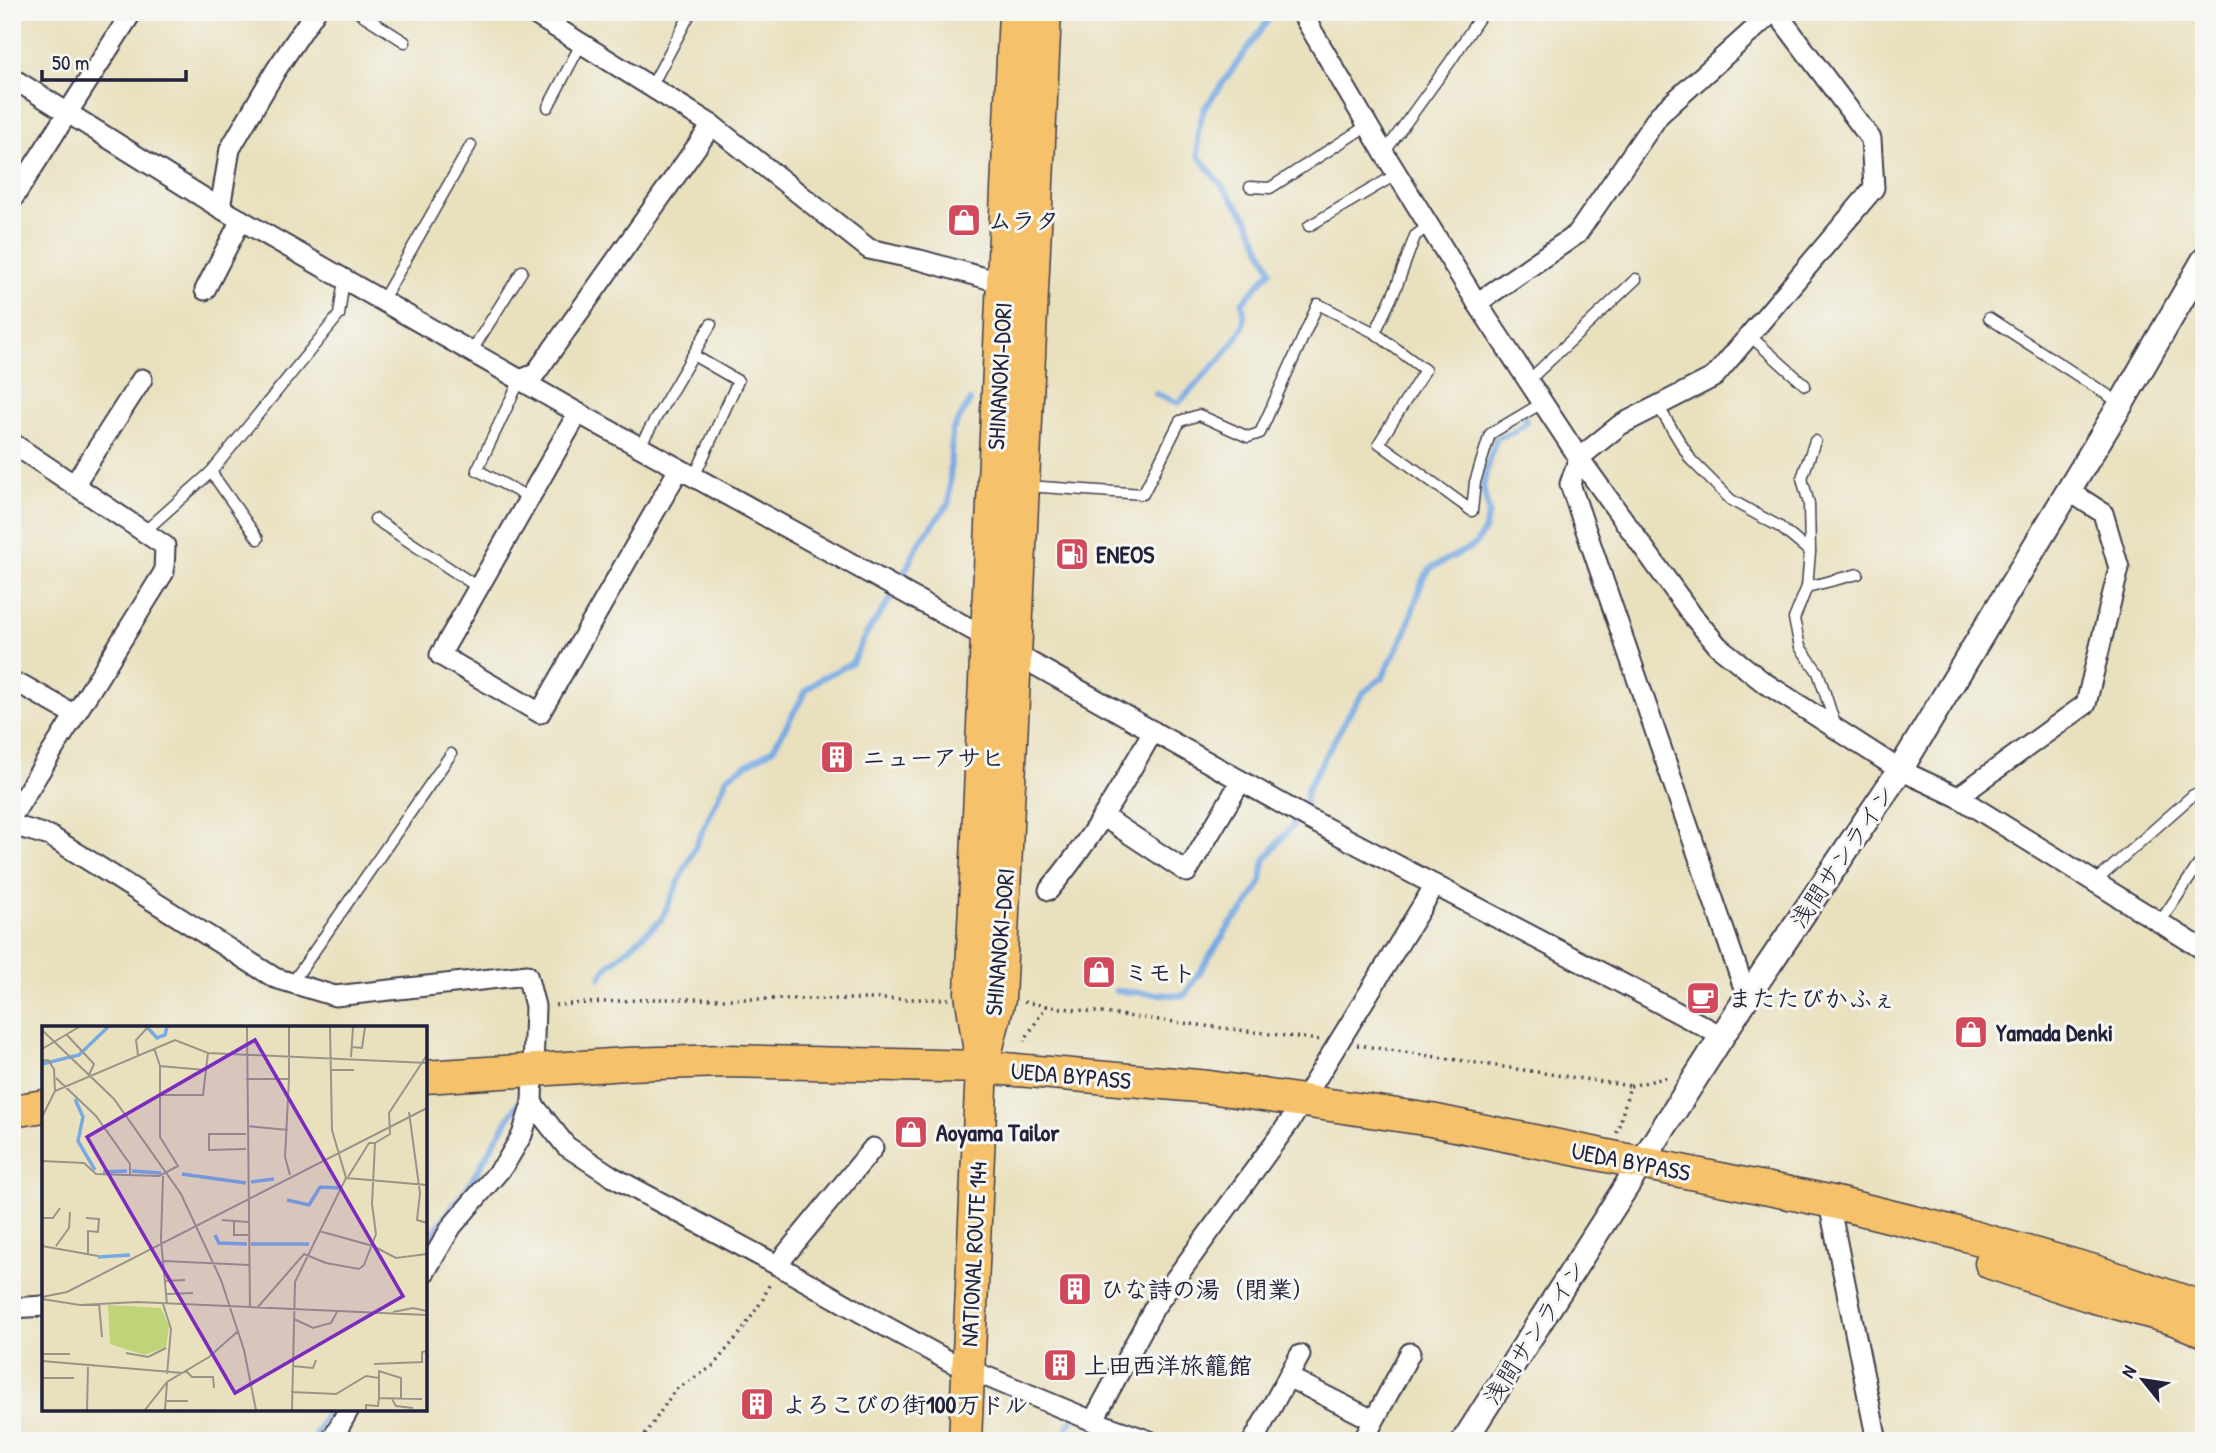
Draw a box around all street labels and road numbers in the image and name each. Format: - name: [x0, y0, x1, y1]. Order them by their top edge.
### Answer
- street label: SHINANOKI-DORI: [979, 301, 1019, 451]
- street label: 浅間サンライン: [1782, 778, 1902, 934]
- street label: SHINANOKI-DORI: [977, 867, 1021, 1017]
- street label: UEDA BYPASS: [1010, 1054, 1132, 1096]
- street label: UEDA BYPASS: [1569, 1134, 1693, 1188]
- street label: NATIONAL ROUTE 144: [952, 1161, 994, 1347]
- street label: 浅間サンライン: [1475, 1253, 1593, 1411]

